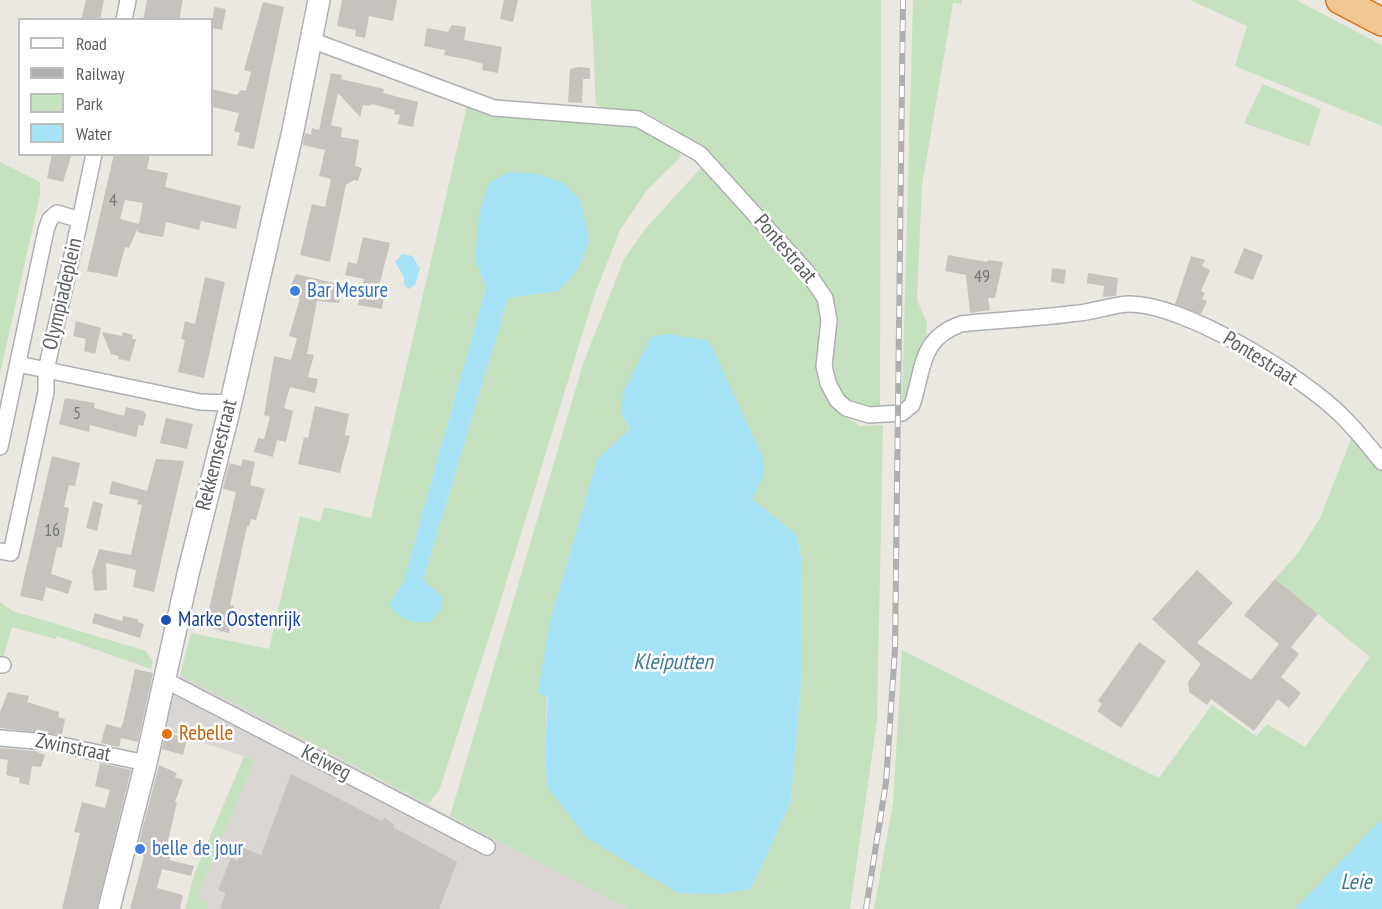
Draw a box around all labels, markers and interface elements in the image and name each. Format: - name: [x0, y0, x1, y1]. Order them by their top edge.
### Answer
- legend: [18, 18, 213, 156]
- text: Road: [76, 32, 107, 55]
- text: Railway: [76, 62, 125, 85]
- text: Park: [76, 92, 103, 115]
- text: Water: [76, 122, 112, 145]
- house number: 4: [109, 190, 117, 212]
- street label: Pontestraat: [748, 210, 822, 288]
- street label: Olympiadeplein: [38, 235, 88, 353]
- house number: 49: [974, 266, 990, 288]
- place label: Bar Mesure: [307, 278, 388, 304]
- marker: Bar Mesure: [288, 284, 302, 298]
- street label: Pontestraat: [1218, 326, 1302, 392]
- street label: Rekkemsestraat: [191, 397, 243, 513]
- house number: 5: [73, 403, 81, 425]
- house number: 16: [44, 520, 60, 542]
- place label: Marke Oostenrijk: [178, 607, 301, 633]
- marker: Marke Oostenrijk: [159, 613, 173, 627]
- water label: Kleiputten: [633, 650, 713, 676]
- place label: Rebelle: [179, 721, 233, 747]
- marker: Rebelle: [160, 727, 174, 741]
- street label: Zwinstraat: [33, 728, 113, 768]
- street label: Keiweg: [297, 740, 355, 786]
- place label: belle de jour: [152, 836, 243, 862]
- marker: belle de jour: [133, 842, 147, 856]
- water label: Leie: [1340, 870, 1372, 896]

